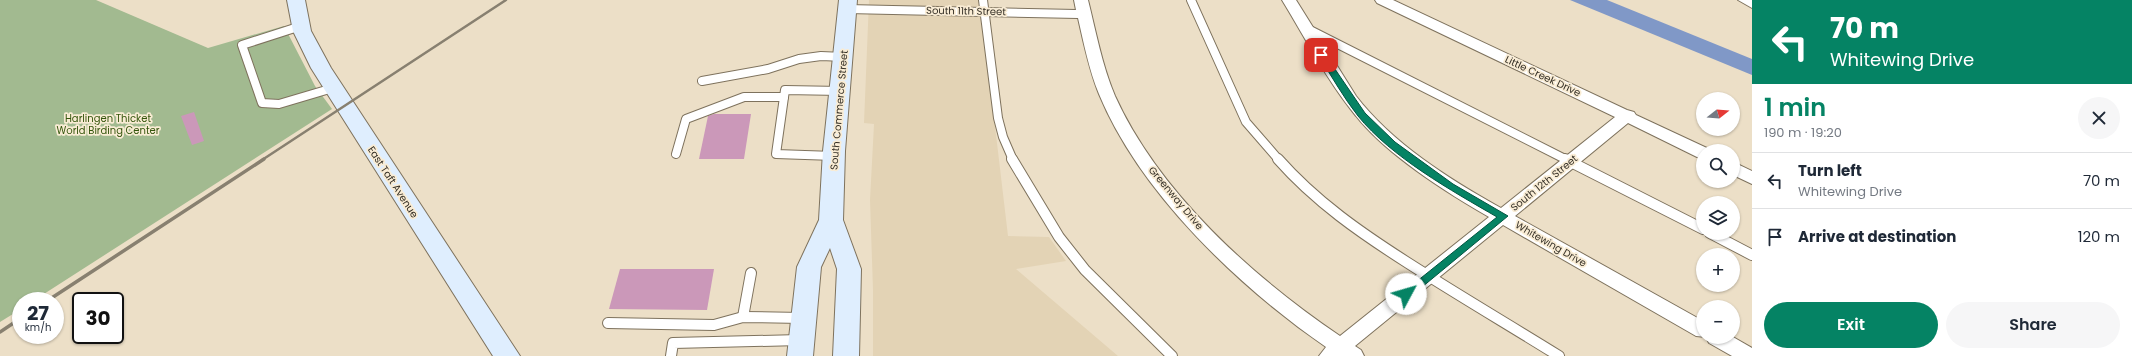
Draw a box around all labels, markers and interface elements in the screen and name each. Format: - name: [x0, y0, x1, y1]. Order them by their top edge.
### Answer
- street label: South 11th Street: [926, 3, 1006, 19]
- text: 70 m: [1830, 9, 1899, 48]
- icon: left: [1764, 16, 1816, 68]
- pin: [1304, 38, 1338, 72]
- icon: arrive: [1310, 44, 1332, 66]
- text: Whitewing Drive: [1830, 47, 1974, 72]
- street label: South Commerce Street: [826, 49, 852, 171]
- street label: Little Creek Drive: [1503, 52, 1583, 100]
- text: 1 min: [1764, 91, 1826, 124]
- north arrow: [1696, 92, 1740, 136]
- map controls: [1696, 92, 1740, 344]
- button: close: [2078, 97, 2120, 139]
- park label: Harlingen Thicket World Birding Center: [56, 111, 160, 138]
- text: 190 m · 19:20: [1764, 123, 1842, 142]
- street label: East Taft Avenue: [364, 143, 422, 221]
- button: search: [1696, 144, 1740, 188]
- street label: South 12th Street: [1507, 151, 1581, 215]
- text: Turn left: [1798, 160, 1862, 181]
- street label: Greenway Drive: [1145, 163, 1207, 233]
- icon: left: [1764, 170, 1786, 192]
- text: 70 m: [2083, 170, 2120, 191]
- text: Whitewing Drive: [1798, 182, 1902, 201]
- button: layers: [1696, 196, 1740, 240]
- street label: Whitewing Drive: [1513, 217, 1589, 271]
- icon: arrive: [1764, 226, 1786, 248]
- text: Arrive at destination: [1798, 226, 1956, 247]
- text: 120 m: [2078, 226, 2120, 247]
- button: +: [1696, 248, 1740, 292]
- position arrow: [1385, 273, 1427, 315]
- speed limit sign: 30: [72, 292, 124, 344]
- text: 27: [27, 299, 49, 327]
- button: −: [1696, 300, 1740, 344]
- button: Exit: [1764, 302, 1938, 348]
- button: Share: [1946, 302, 2120, 348]
- text: km/h: [25, 320, 51, 335]

